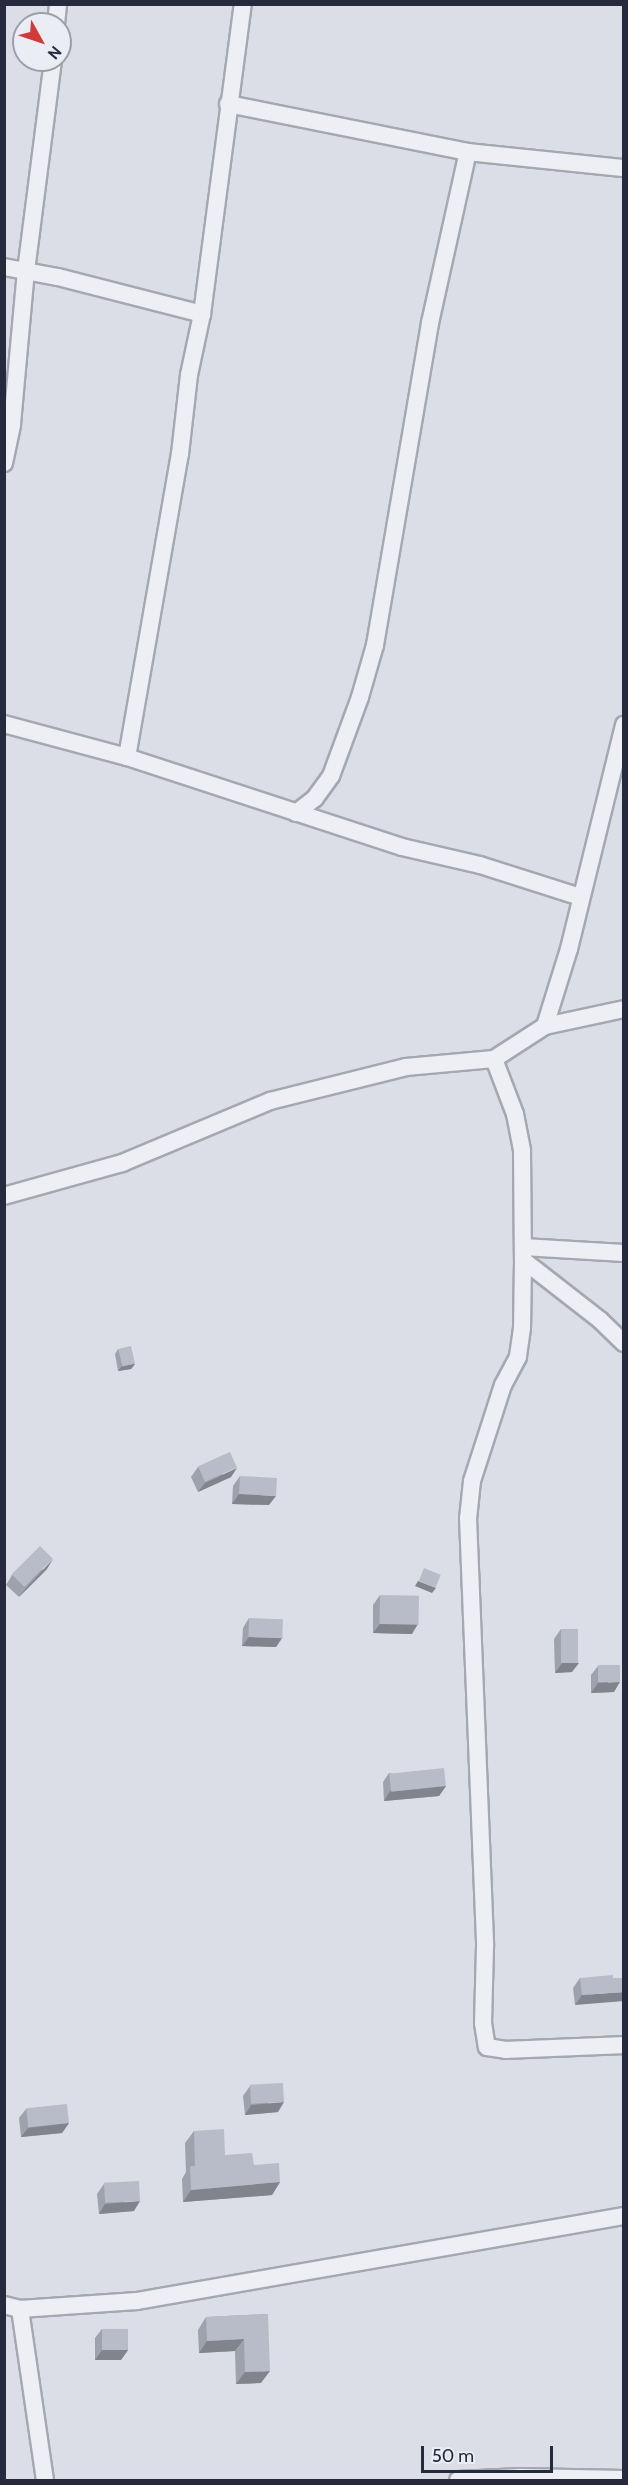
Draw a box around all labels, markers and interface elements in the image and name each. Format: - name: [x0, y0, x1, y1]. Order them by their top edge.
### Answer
- north arrow: [12, 12, 72, 72]
- text: N: [44, 42, 66, 63]
- scale bar: [424, 2434, 556, 2472]
- text: 50 m: [432, 2445, 474, 2467]

